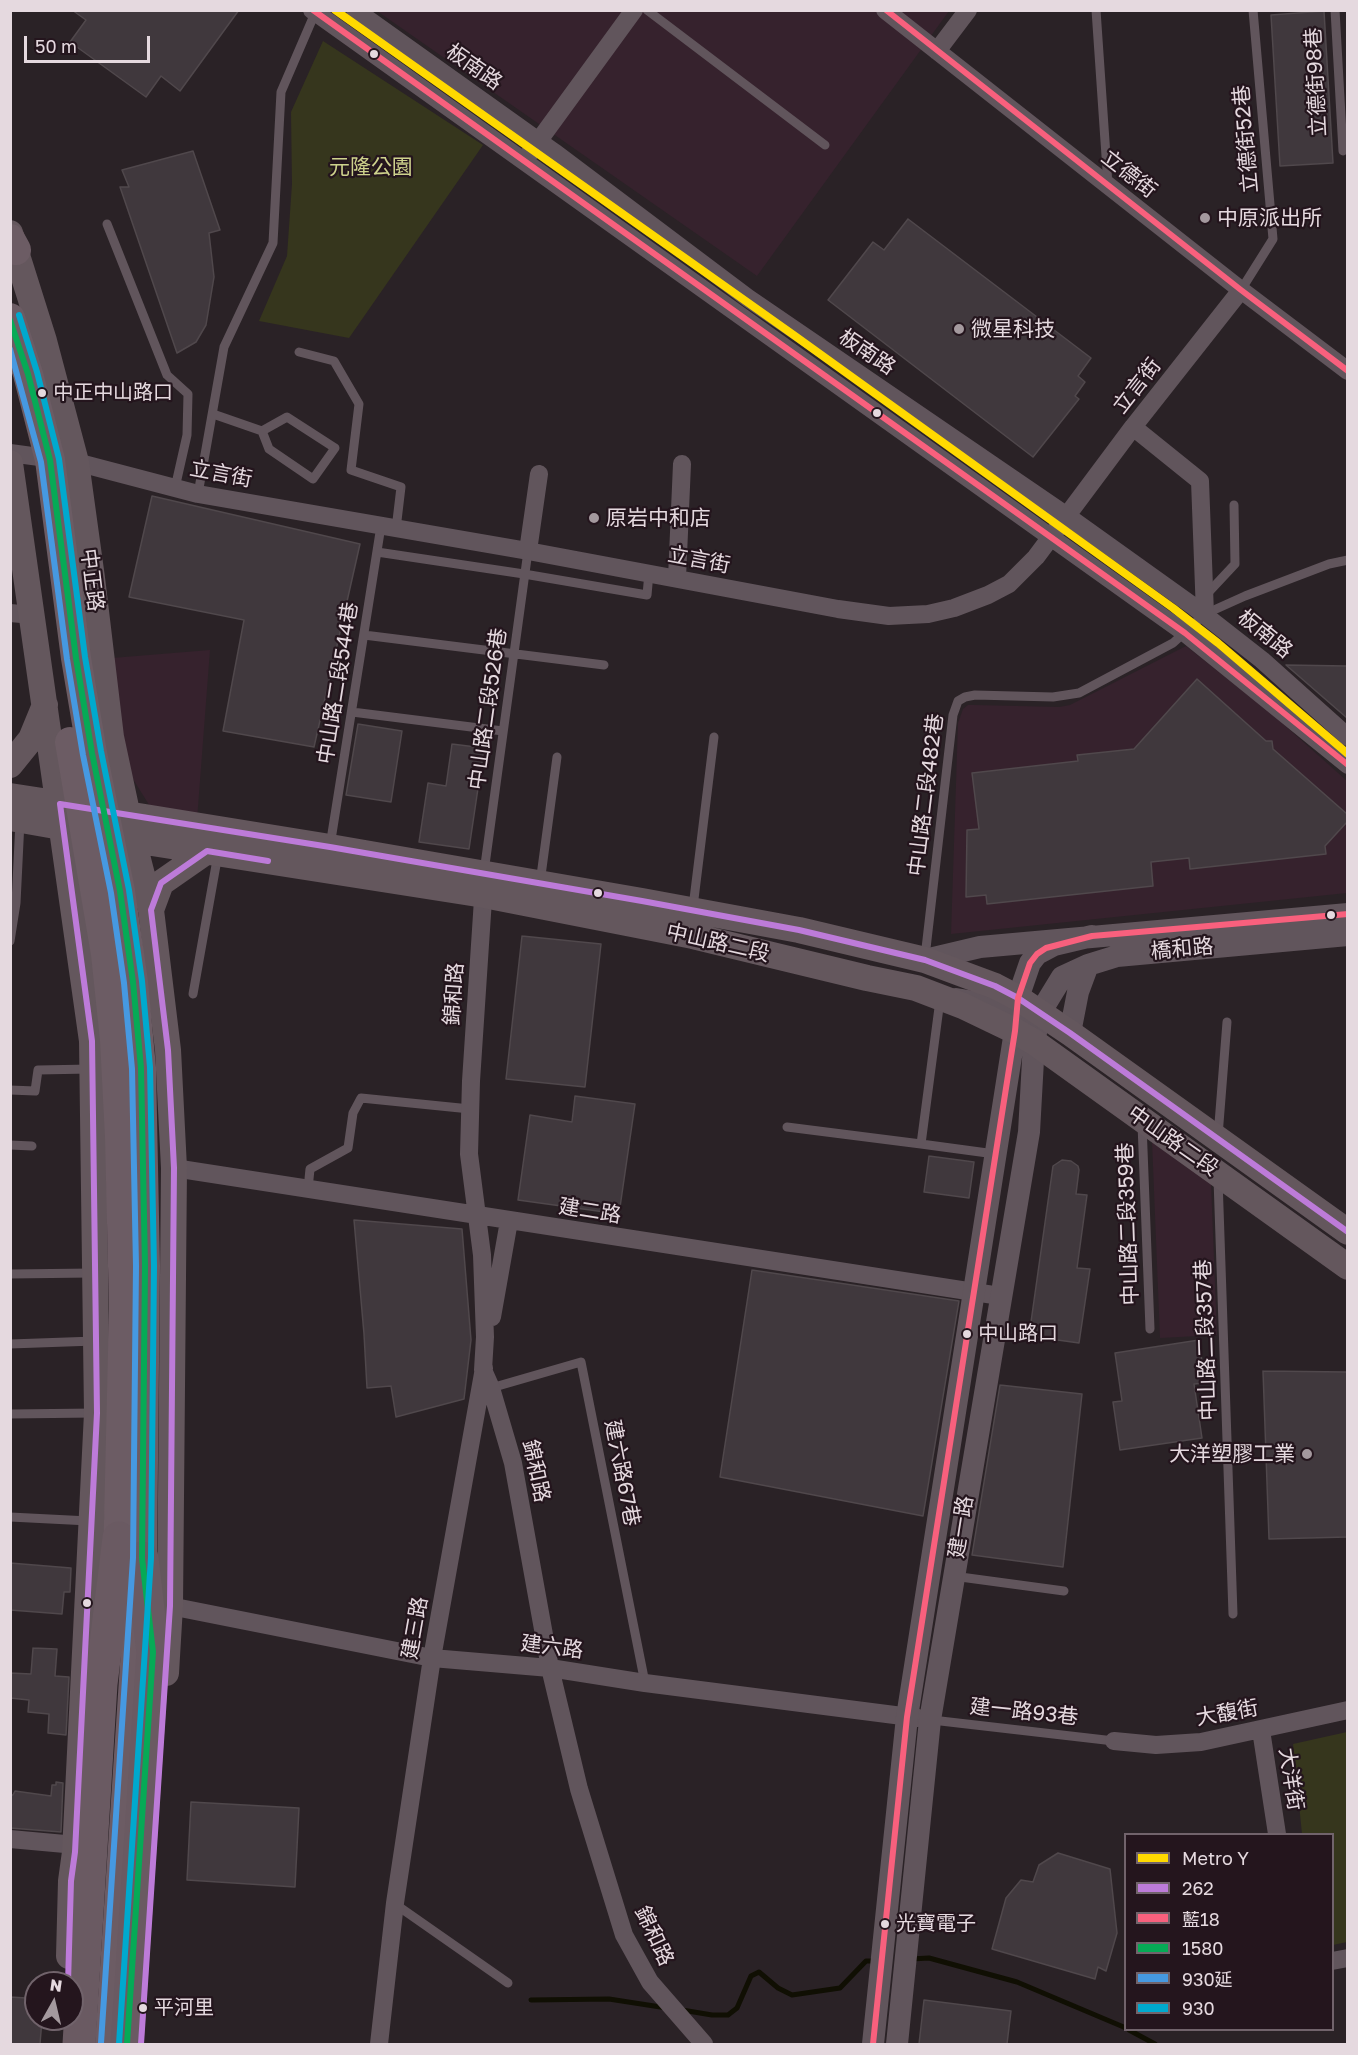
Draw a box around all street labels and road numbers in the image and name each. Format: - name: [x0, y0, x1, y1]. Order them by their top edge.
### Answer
- street label: 立德街98巷: [1301, 27, 1331, 137]
- street label: 板南路: [441, 39, 507, 95]
- street label: 立德街52巷: [1229, 84, 1263, 194]
- street label: 立德街: [1096, 145, 1162, 203]
- street label: 板南路: [834, 324, 900, 380]
- street label: 立言街: [1108, 353, 1166, 419]
- street label: 立言街: [188, 456, 254, 492]
- street label: 立言街: [666, 542, 732, 578]
- street label: 中正路: [76, 547, 108, 613]
- street label: 中山路二段544巷: [313, 600, 363, 766]
- street label: 板南路: [1233, 604, 1297, 664]
- street label: 中山路二段526巷: [464, 627, 512, 791]
- street label: 中山路二段482巷: [904, 712, 948, 878]
- street label: 中山路二段: [664, 919, 772, 967]
- street label: 橋和路: [1150, 934, 1214, 964]
- street label: 錦和路: [439, 962, 469, 1026]
- street label: 中山路二段: [1123, 1101, 1223, 1181]
- street label: 中山路二段359巷: [1113, 1142, 1143, 1306]
- street label: 建二路: [557, 1194, 623, 1228]
- street label: 中山路二段357巷: [1191, 1259, 1221, 1421]
- street label: 建六路67巷: [599, 1418, 645, 1528]
- street label: 錦和路: [517, 1438, 555, 1504]
- street label: 建一路: [944, 1494, 978, 1560]
- street label: 建三路: [397, 1595, 433, 1661]
- street label: 建六路: [519, 1631, 585, 1663]
- street label: 建一路93巷: [968, 1694, 1080, 1730]
- street label: 大馥街: [1194, 1695, 1260, 1731]
- street label: 大洋街: [1274, 1746, 1308, 1812]
- street label: 錦和路: [629, 1902, 679, 1970]

